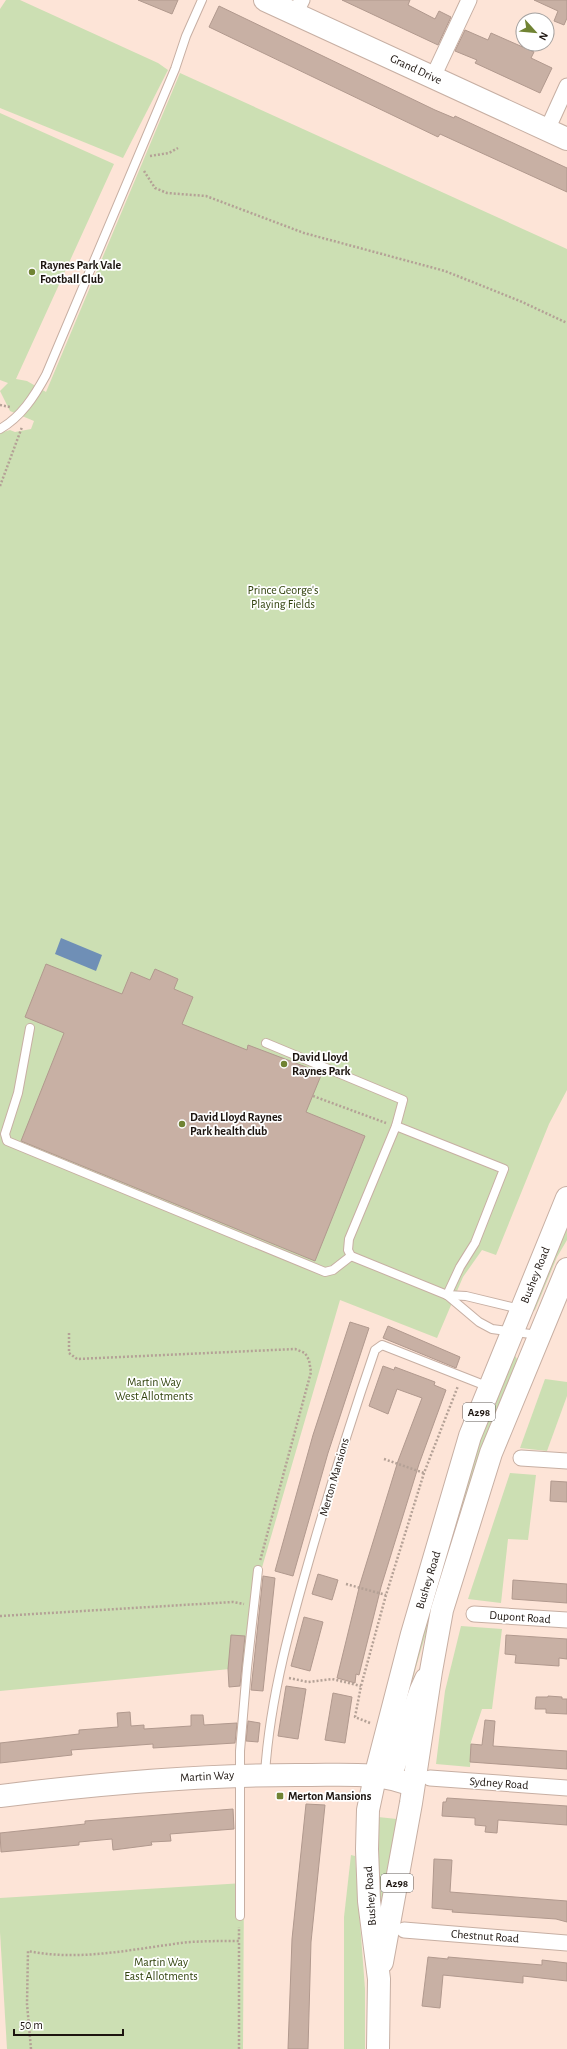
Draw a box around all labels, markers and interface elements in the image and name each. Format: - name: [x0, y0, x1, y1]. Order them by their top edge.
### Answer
- north arrow: [515, 12, 555, 52]
- text: N: [537, 30, 550, 42]
- street label: Grand Drive: [388, 52, 444, 86]
- place label: Raynes Park Vale Football Club: [40, 259, 122, 285]
- marker: Raynes Park Vale Football Club: [27, 267, 37, 277]
- park label: Prince George's Playing Fields: [248, 584, 318, 611]
- place label: David Lloyd Raynes Park: [292, 1051, 351, 1078]
- marker: David Lloyd Raynes Park: [279, 1059, 289, 1069]
- place label: David Lloyd Raynes Park health club: [190, 1111, 283, 1137]
- marker: David Lloyd Raynes Park health club: [177, 1119, 187, 1129]
- street label: Bushey Road: [518, 1245, 553, 1305]
- park label: Martin Way West Allotments: [115, 1376, 193, 1402]
- road number: A298: [463, 1403, 495, 1421]
- street label: Merton Mansions: [317, 1436, 351, 1518]
- street label: Bushey Road: [414, 1550, 443, 1611]
- street label: Dupont Road: [489, 1609, 551, 1625]
- street label: Martin Way: [180, 1769, 234, 1784]
- street label: Sydney Road: [469, 1775, 529, 1792]
- place label: Merton Mansions: [288, 1790, 372, 1802]
- marker: Merton Mansions: [275, 1791, 285, 1801]
- street label: Bushey Road: [362, 1866, 379, 1926]
- road number: A298: [381, 1874, 413, 1892]
- street label: Chestnut Road: [451, 1928, 519, 1944]
- park label: Martin Way East Allotments: [124, 1956, 198, 1982]
- scale bar: [14, 2011, 123, 2037]
- text: 50 m: [20, 2019, 43, 2031]

